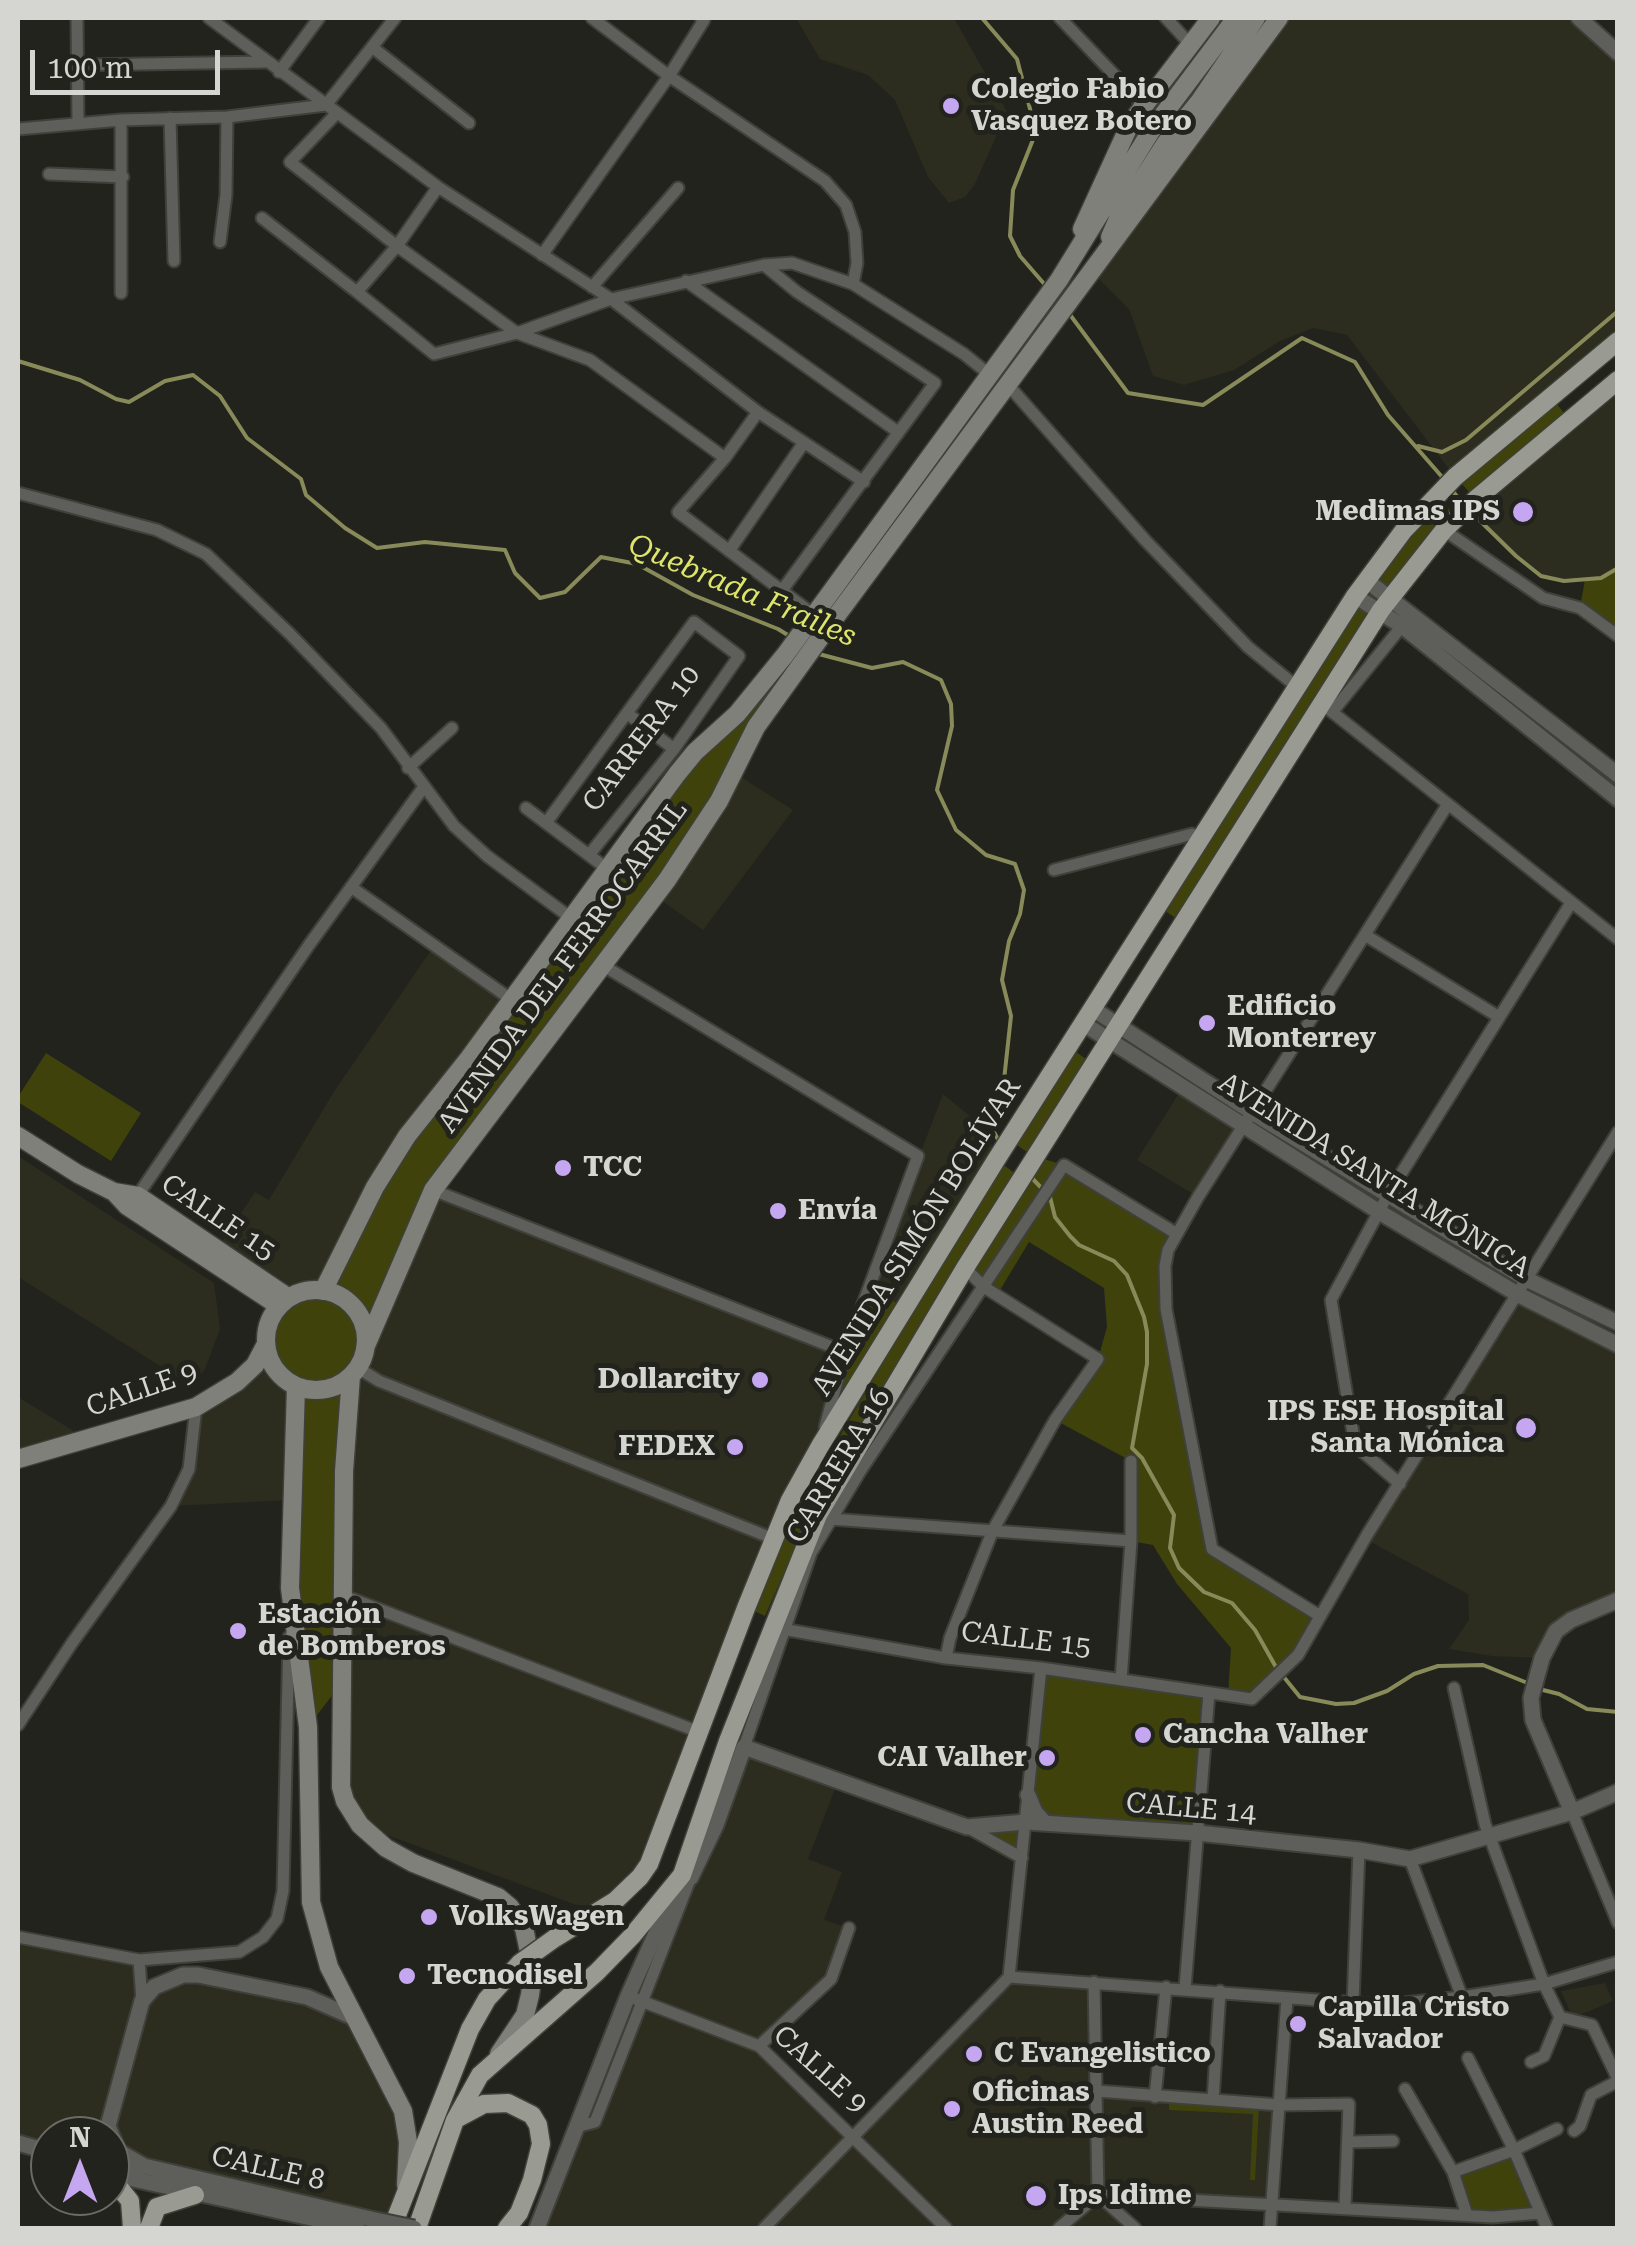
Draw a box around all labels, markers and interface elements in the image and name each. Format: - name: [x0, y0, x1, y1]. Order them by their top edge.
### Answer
- scale bar: [35, 30, 225, 92]
- text: 100 m: [47, 50, 132, 85]
- place label: Colegio Fabio Vasquez Botero: [971, 73, 1192, 139]
- marker: Colegio Fabio Vasquez Botero: [940, 95, 962, 117]
- place label: Medimas IPS: [1315, 495, 1500, 529]
- marker: Medimas IPS: [1510, 499, 1536, 525]
- water label: Quebrada Frailes: [623, 527, 861, 655]
- street label: CARRERA 10: [576, 659, 708, 819]
- street label: AVENIDA DEL FERROCARRIL: [431, 794, 695, 1140]
- place label: Edificio Monterrey: [1227, 990, 1376, 1056]
- marker: Edificio Monterrey: [1196, 1012, 1218, 1034]
- street label: AVENIDA SANTA MÓNICA: [1212, 1066, 1536, 1286]
- street label: AVENIDA SIMÓN BOLÍVAR: [805, 1072, 1029, 1402]
- place label: TCC: [583, 1151, 642, 1185]
- marker: TCC: [552, 1157, 574, 1179]
- street label: CALLE 15: [154, 1168, 282, 1268]
- place label: Envía: [798, 1194, 877, 1228]
- marker: Envía: [767, 1200, 789, 1222]
- street label: CALLE 9: [82, 1355, 202, 1425]
- place label: Dollarcity: [598, 1363, 740, 1397]
- marker: Dollarcity: [749, 1369, 771, 1391]
- street label: CARRERA 16: [780, 1383, 898, 1549]
- place label: IPS ESE Hospital Santa Mónica: [1267, 1395, 1504, 1461]
- marker: IPS ESE Hospital Santa Mónica: [1513, 1415, 1539, 1441]
- place label: FEDEX: [618, 1430, 715, 1464]
- marker: FEDEX: [724, 1436, 746, 1458]
- place label: Estación de Bomberos: [258, 1598, 446, 1664]
- street label: CALLE 15: [959, 1615, 1093, 1665]
- marker: Estación de Bomberos: [227, 1620, 249, 1642]
- place label: Cancha Valher: [1163, 1718, 1368, 1752]
- marker: Cancha Valher: [1132, 1724, 1154, 1746]
- place label: CAI Valher: [877, 1741, 1027, 1775]
- marker: CAI Valher: [1036, 1747, 1058, 1769]
- street label: CALLE 14: [1124, 1787, 1258, 1831]
- place label: VolksWagen: [449, 1900, 624, 1934]
- marker: VolksWagen: [418, 1906, 440, 1928]
- place label: Tecnodisel: [427, 1959, 583, 1993]
- marker: Tecnodisel: [396, 1965, 418, 1987]
- place label: Capilla Cristo Salvador: [1318, 1991, 1510, 2057]
- marker: Capilla Cristo Salvador: [1287, 2013, 1309, 2035]
- street label: CALLE 9: [766, 2019, 874, 2121]
- place label: C Evangelistico: [994, 2037, 1211, 2071]
- marker: C Evangelistico: [963, 2043, 985, 2065]
- place label: Oficinas Austin Reed: [972, 2076, 1143, 2142]
- marker: Oficinas Austin Reed: [941, 2098, 963, 2120]
- north arrow: [30, 2116, 130, 2216]
- text: N: [69, 2121, 91, 2154]
- street label: CALLE 8: [208, 2140, 328, 2198]
- place label: Ips Idime: [1058, 2179, 1192, 2213]
- marker: Ips Idime: [1023, 2183, 1049, 2209]

